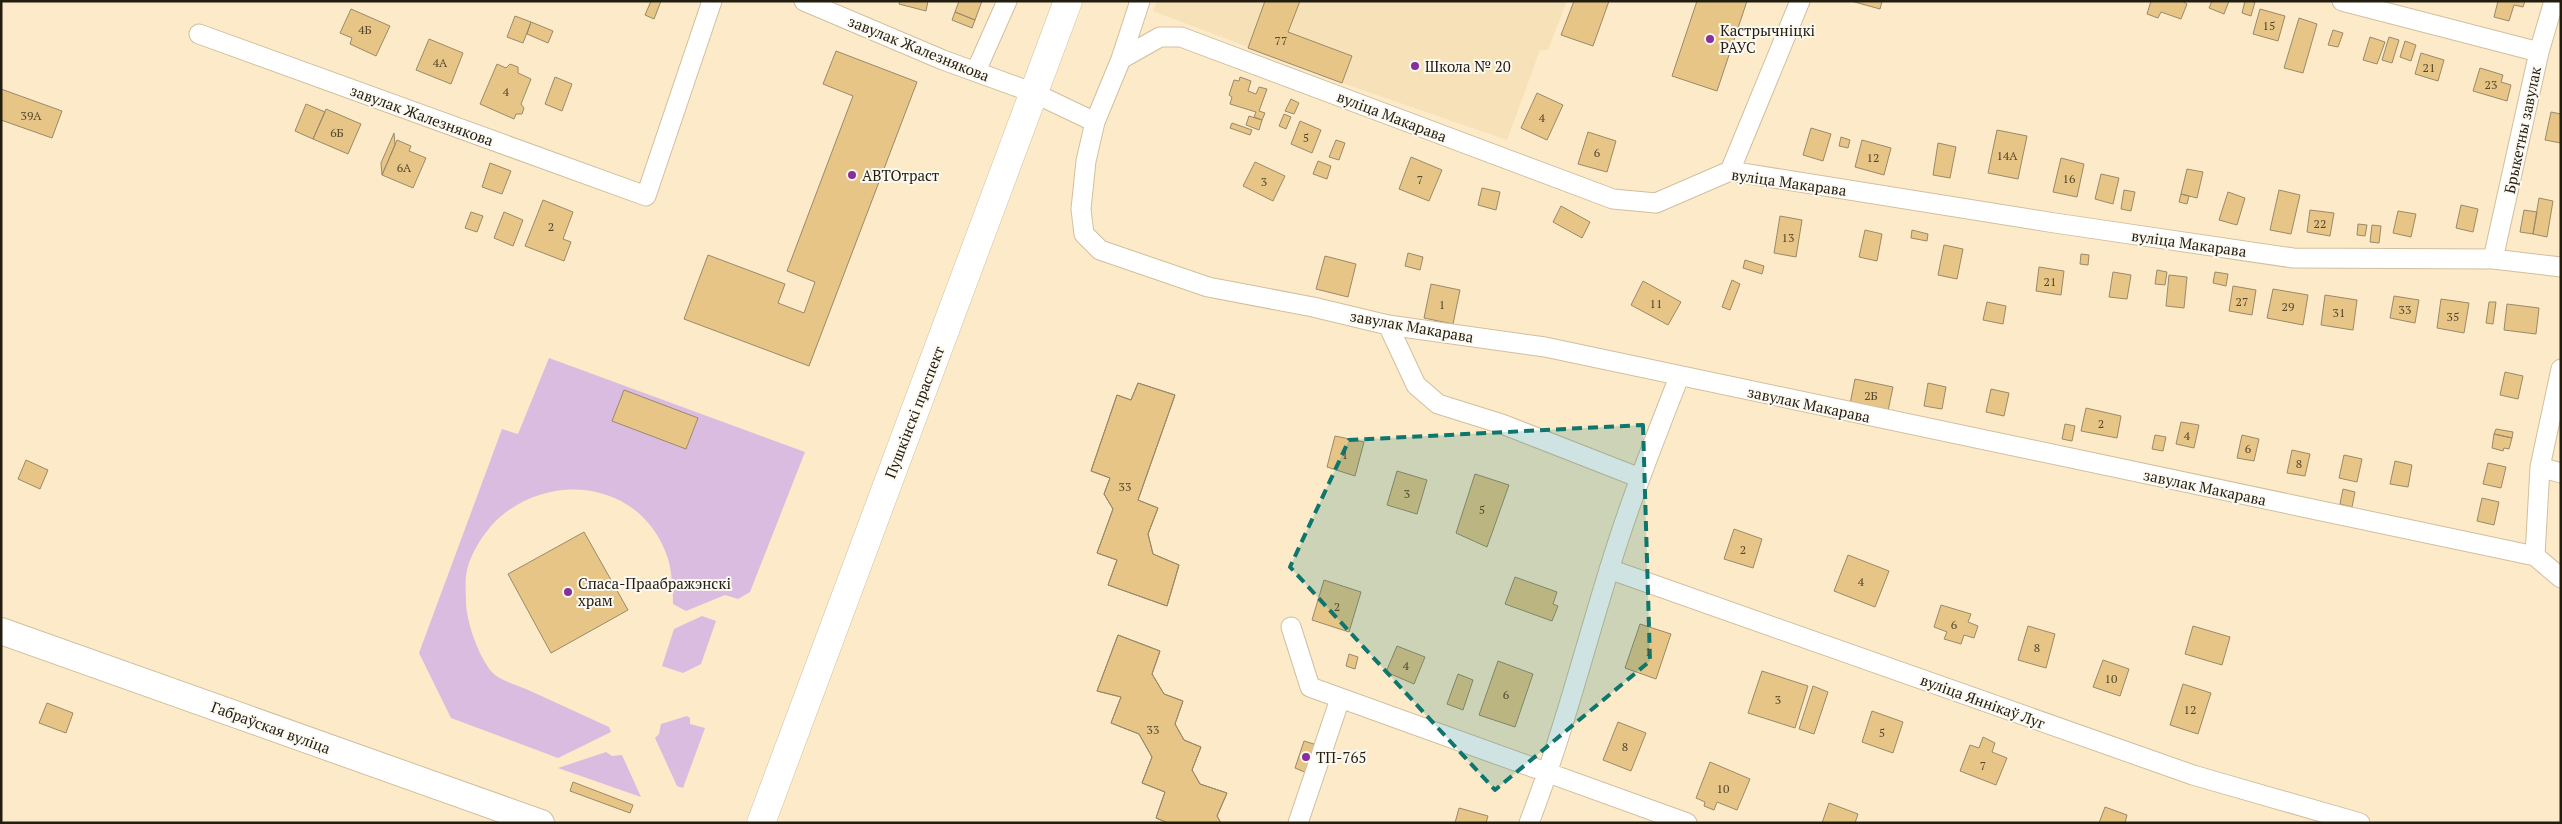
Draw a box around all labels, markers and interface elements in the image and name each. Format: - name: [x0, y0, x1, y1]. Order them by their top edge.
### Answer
- street label: завулак Жалезнякова: [845, 10, 993, 86]
- house number: 15: [2263, 18, 2275, 33]
- place label: Кастрычніцкі РАУС: [1720, 20, 1815, 57]
- house number: 4Б: [358, 22, 372, 37]
- house number: 77: [1275, 33, 1287, 48]
- marker: Кастрычніцкі РАУС: [1704, 33, 1716, 45]
- house number: 4А: [433, 55, 448, 70]
- place label: Школа № 20: [1425, 56, 1511, 76]
- marker: Школа № 20: [1409, 60, 1421, 72]
- house number: 21: [2423, 60, 2435, 75]
- street label: Брыкетны завулак: [2499, 64, 2545, 195]
- house number: 23: [2485, 77, 2497, 92]
- street label: завулак Жалезнякова: [348, 80, 497, 150]
- house number: 4: [503, 84, 510, 99]
- street label: вуліца Макарава: [1334, 86, 1450, 146]
- house number: 39А: [21, 108, 42, 123]
- house number: 4: [1539, 110, 1546, 125]
- house number: 6Б: [330, 125, 344, 140]
- house number: 5: [1303, 130, 1309, 145]
- house number: 6: [1594, 145, 1601, 160]
- house number: 14А: [1997, 148, 2018, 163]
- house number: 12: [1867, 150, 1879, 165]
- house number: 6А: [397, 160, 412, 175]
- street label: вуліца Макарава: [1730, 164, 1848, 200]
- place label: АВТОтраст: [862, 165, 940, 185]
- marker: АВТОтраст: [846, 169, 858, 181]
- house number: 16: [2063, 171, 2076, 186]
- house number: 7: [1417, 172, 1423, 187]
- house number: 3: [1261, 174, 1267, 189]
- house number: 22: [2314, 216, 2326, 231]
- house number: 2: [548, 219, 554, 234]
- street label: вуліца Макарава: [2130, 225, 2248, 261]
- house number: 13: [1782, 230, 1794, 245]
- house number: 21: [2044, 274, 2056, 289]
- house number: 27: [2236, 294, 2248, 309]
- house number: 11: [1650, 296, 1662, 311]
- house number: 1: [1439, 297, 1445, 312]
- house number: 29: [2282, 299, 2294, 314]
- house number: 33: [2399, 302, 2411, 317]
- street label: завулак Макарава: [1349, 305, 1476, 347]
- house number: 31: [2333, 305, 2345, 320]
- house number: 35: [2447, 309, 2459, 324]
- street label: Пушкінскі праспект: [880, 342, 949, 481]
- street label: завулак Макарава: [1746, 381, 1873, 427]
- house number: 2Б: [1864, 388, 1878, 403]
- house number: 2: [2098, 416, 2104, 431]
- house number: 4: [2184, 428, 2191, 443]
- house number: 6: [2245, 441, 2252, 456]
- house number: 1: [1342, 447, 1348, 462]
- house number: 8: [2296, 456, 2302, 471]
- street label: завулак Макарава: [2142, 464, 2269, 510]
- house number: 33: [1119, 479, 1131, 494]
- house number: 3: [1404, 486, 1410, 501]
- house number: 5: [1479, 502, 1485, 517]
- house number: 2: [1740, 542, 1746, 557]
- place label: Спаса-Праабражэнскі храм: [578, 573, 731, 610]
- house number: 4: [1858, 574, 1865, 589]
- marker: Спаса-Праабражэнскі храм: [562, 586, 574, 598]
- house number: 2: [1334, 599, 1340, 614]
- house number: 6: [1951, 617, 1958, 632]
- house number: 8: [2034, 640, 2040, 655]
- house number: 1: [1645, 644, 1651, 659]
- house number: 4: [1403, 658, 1410, 673]
- street label: вуліца Яннікаў Луг: [1918, 669, 2049, 733]
- house number: 10: [2105, 671, 2117, 686]
- house number: 6: [1503, 687, 1510, 702]
- house number: 3: [1775, 692, 1781, 707]
- street label: Габраўская вуліца: [209, 696, 334, 758]
- house number: 12: [2184, 702, 2196, 717]
- house number: 33: [1147, 722, 1159, 737]
- house number: 5: [1879, 725, 1885, 740]
- house number: 8: [1622, 739, 1628, 754]
- place label: ТП-765: [1316, 747, 1366, 767]
- marker: ТП-765: [1300, 751, 1312, 763]
- house number: 7: [1980, 758, 1986, 773]
- house number: 10: [1717, 781, 1729, 796]

